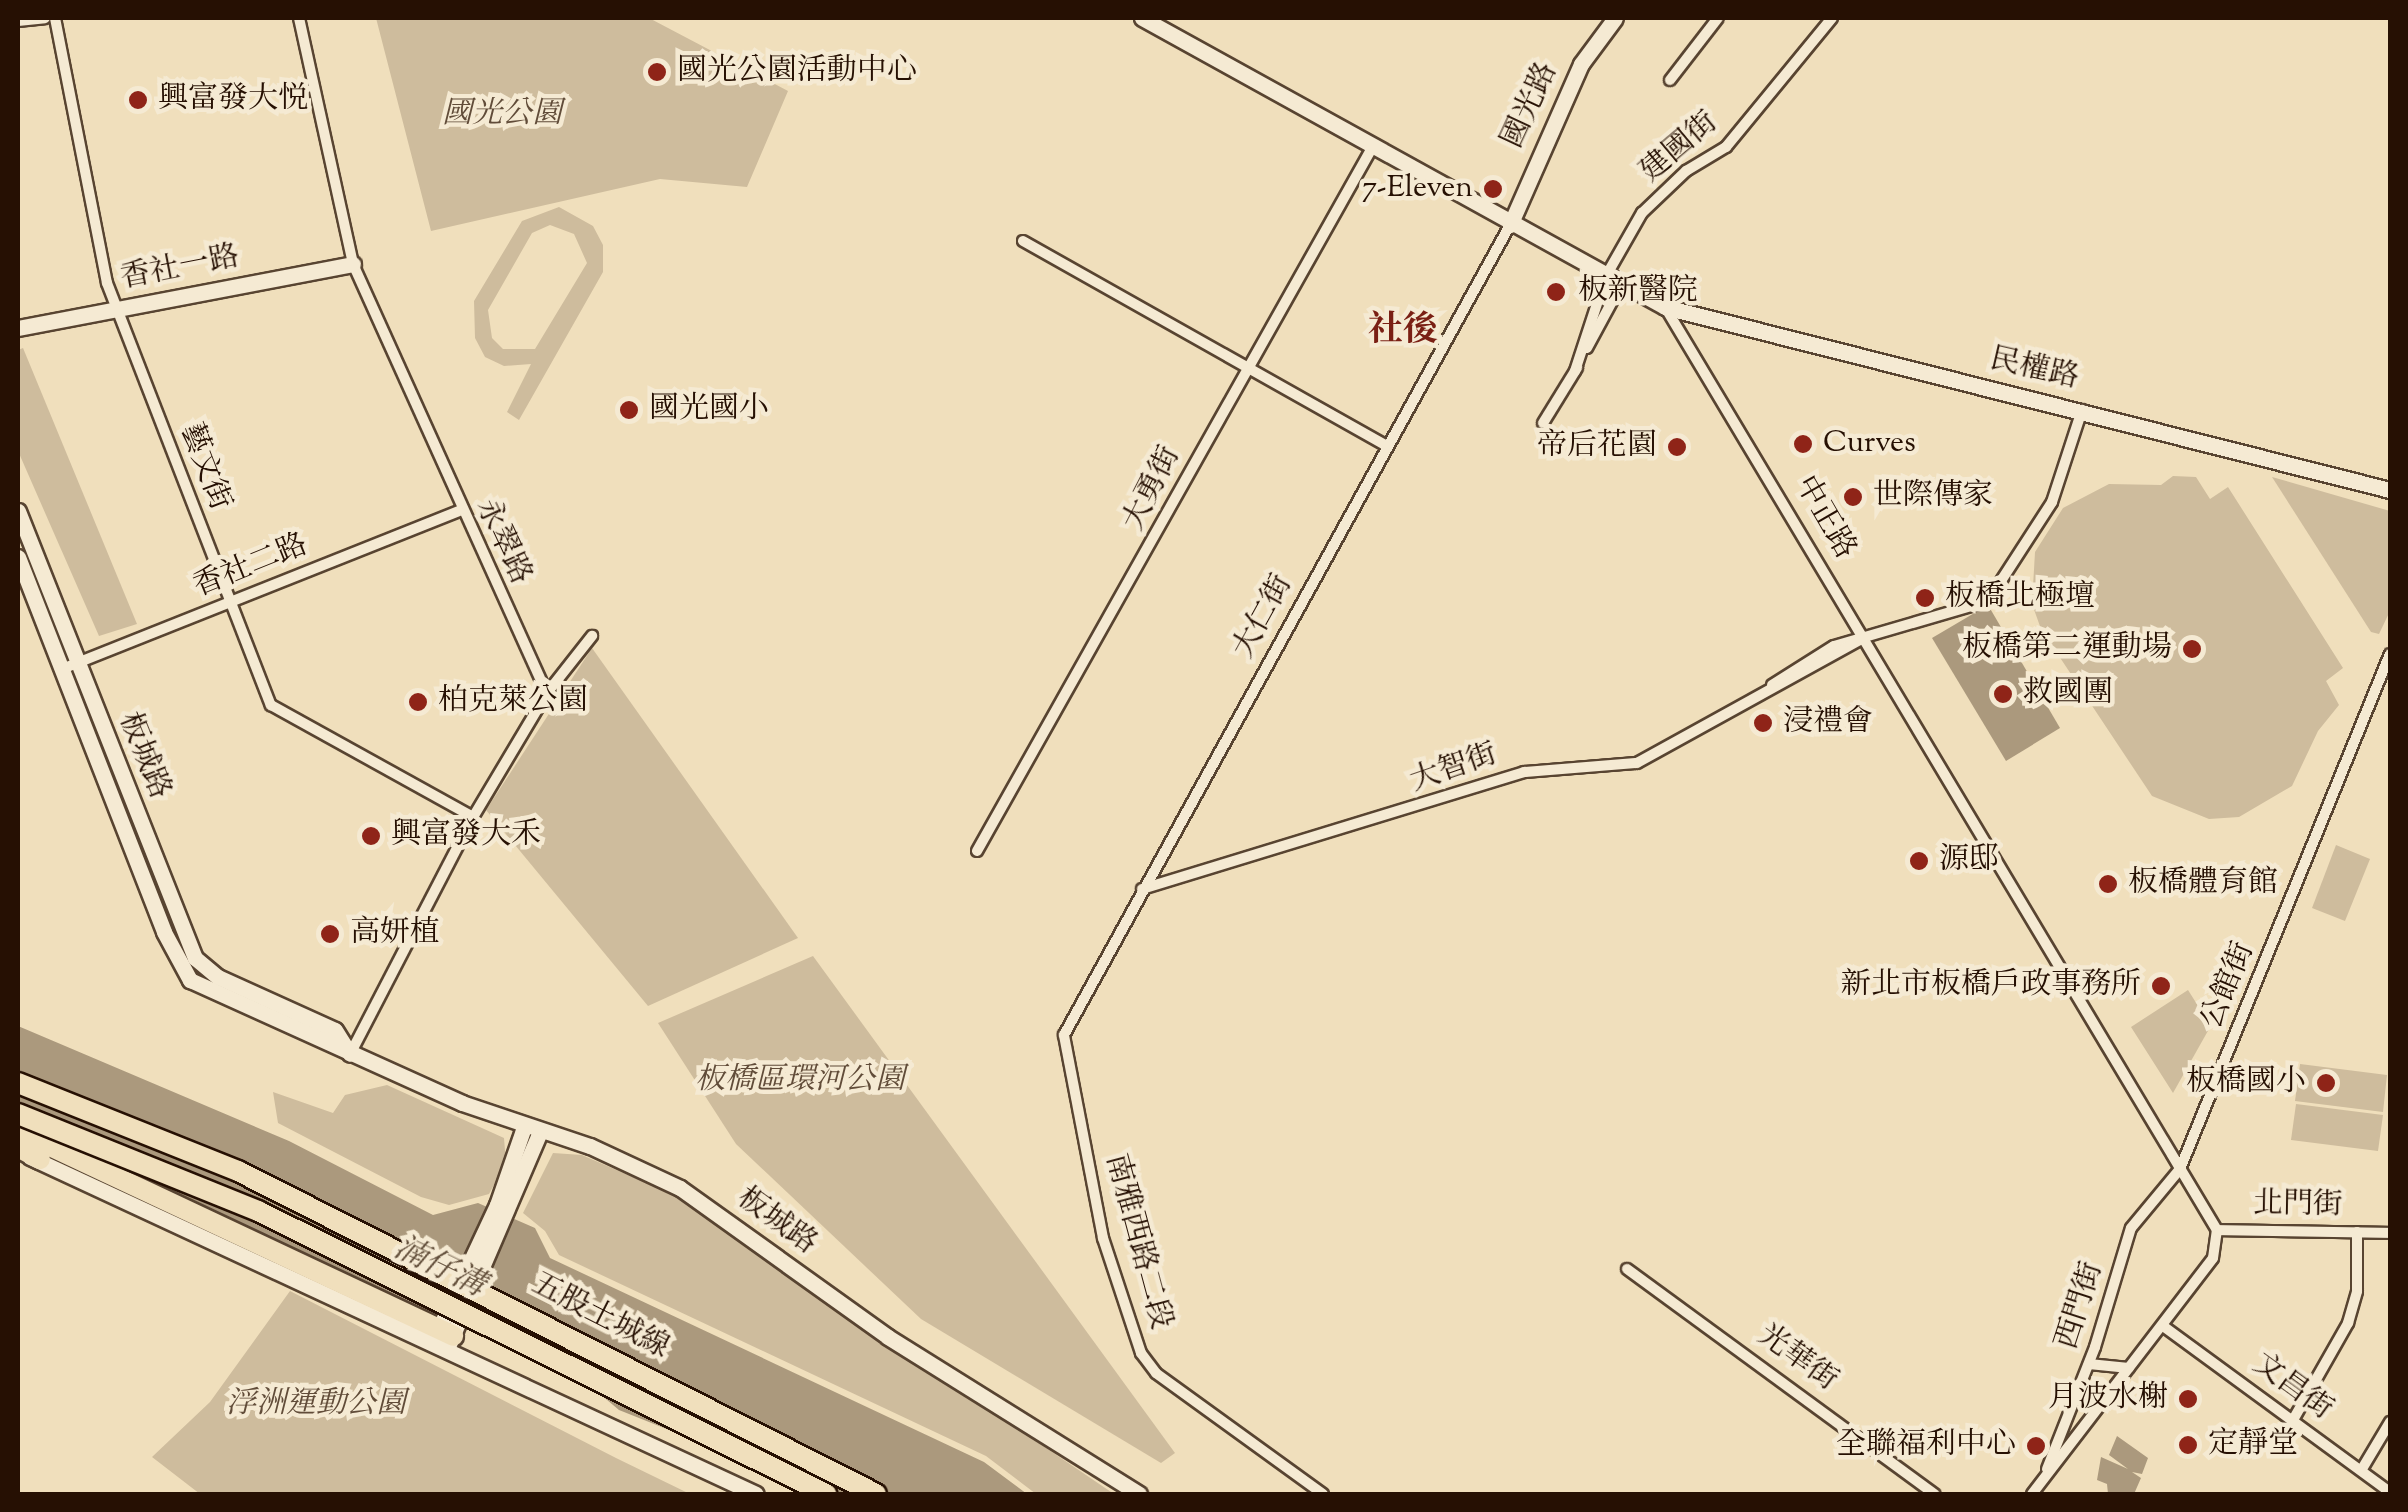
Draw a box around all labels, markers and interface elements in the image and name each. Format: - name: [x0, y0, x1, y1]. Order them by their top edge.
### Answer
- place label: 國光公園活動中心: [677, 54, 917, 90]
- street label: 國光路: [1496, 58, 1566, 154]
- marker: 國光公園活動中心: [646, 61, 668, 83]
- place label: 興富發大悦: [158, 82, 308, 118]
- marker: 興富發大悦: [127, 89, 149, 111]
- park label: 國光公園: [442, 97, 562, 133]
- street label: 建國街: [1634, 105, 1726, 191]
- place label: 7-Eleven: [1362, 171, 1473, 207]
- marker: 7-Eleven: [1482, 178, 1504, 200]
- street label: 香社一路: [118, 240, 242, 298]
- place label: 板新醫院: [1578, 274, 1698, 310]
- marker: 板新醫院: [1543, 279, 1569, 305]
- district label: 社後: [1368, 311, 1438, 353]
- street label: 民權路: [1986, 342, 2082, 398]
- place label: 國光國小: [649, 392, 769, 428]
- marker: 國光國小: [618, 399, 640, 421]
- street label: 藝文街: [171, 419, 237, 515]
- place label: Curves: [1823, 426, 1916, 462]
- place label: 帝后花園: [1537, 429, 1657, 465]
- marker: Curves: [1792, 433, 1814, 455]
- marker: 帝后花園: [1666, 436, 1688, 458]
- street label: 大勇街: [1117, 441, 1189, 537]
- street label: 中正路: [1786, 470, 1862, 566]
- place label: 世際傳家: [1873, 479, 1993, 515]
- marker: 世際傳家: [1842, 486, 1864, 508]
- street label: 永翠路: [467, 494, 537, 590]
- street label: 香社二路: [189, 528, 313, 606]
- street label: 大仁街: [1226, 569, 1302, 665]
- place label: 板橋北極壇: [1945, 580, 2095, 616]
- marker: 板橋北極壇: [1914, 587, 1936, 609]
- place label: 板橋第二運動場: [1962, 631, 2172, 667]
- marker: 板橋第二運動場: [2181, 638, 2203, 660]
- place label: 救國團: [2023, 676, 2113, 712]
- marker: 救國團: [1992, 683, 2014, 705]
- place label: 柏克萊公園: [438, 684, 588, 720]
- marker: 柏克萊公園: [407, 691, 429, 713]
- place label: 浸禮會: [1783, 705, 1873, 741]
- street label: 板城路: [109, 708, 177, 804]
- marker: 浸禮會: [1752, 712, 1774, 734]
- street label: 大智街: [1406, 737, 1502, 801]
- place label: 興富發大禾: [391, 818, 541, 854]
- marker: 興富發大禾: [360, 825, 382, 847]
- place label: 源邸: [1939, 843, 1999, 879]
- marker: 源邸: [1908, 850, 1930, 872]
- place label: 板橋體育館: [2128, 866, 2278, 902]
- marker: 板橋體育館: [2097, 873, 2119, 895]
- place label: 高妍植: [350, 916, 440, 952]
- marker: 高妍植: [319, 923, 341, 945]
- street label: 公館街: [2195, 938, 2263, 1034]
- place label: 新北市板橋戶政事務所: [1841, 968, 2141, 1004]
- marker: 新北市板橋戶政事務所: [2150, 975, 2172, 997]
- park label: 板橋區環河公園: [695, 1063, 905, 1099]
- place label: 板橋國小: [2186, 1065, 2306, 1101]
- marker: 板橋國小: [2315, 1072, 2337, 1094]
- street label: 南雅西路二段: [1096, 1150, 1178, 1334]
- street label: 板城路: [729, 1181, 823, 1263]
- street label: 北門街: [2253, 1187, 2343, 1225]
- water label: 湳仔溝: [387, 1230, 491, 1306]
- street label: 西門街: [2050, 1258, 2112, 1354]
- street label: 五股土城線: [525, 1267, 675, 1367]
- street label: 光華街: [1750, 1318, 1844, 1400]
- street label: 文昌街: [2245, 1347, 2339, 1429]
- place label: 月波水榭: [2048, 1381, 2168, 1417]
- park label: 浮洲運動公園: [226, 1387, 406, 1423]
- marker: 月波水榭: [2177, 1388, 2199, 1410]
- place label: 定靜堂: [2208, 1427, 2298, 1463]
- place label: 全聯福利中心: [1836, 1428, 2016, 1464]
- marker: 定靜堂: [2177, 1434, 2199, 1456]
- marker: 全聯福利中心: [2025, 1435, 2047, 1457]

